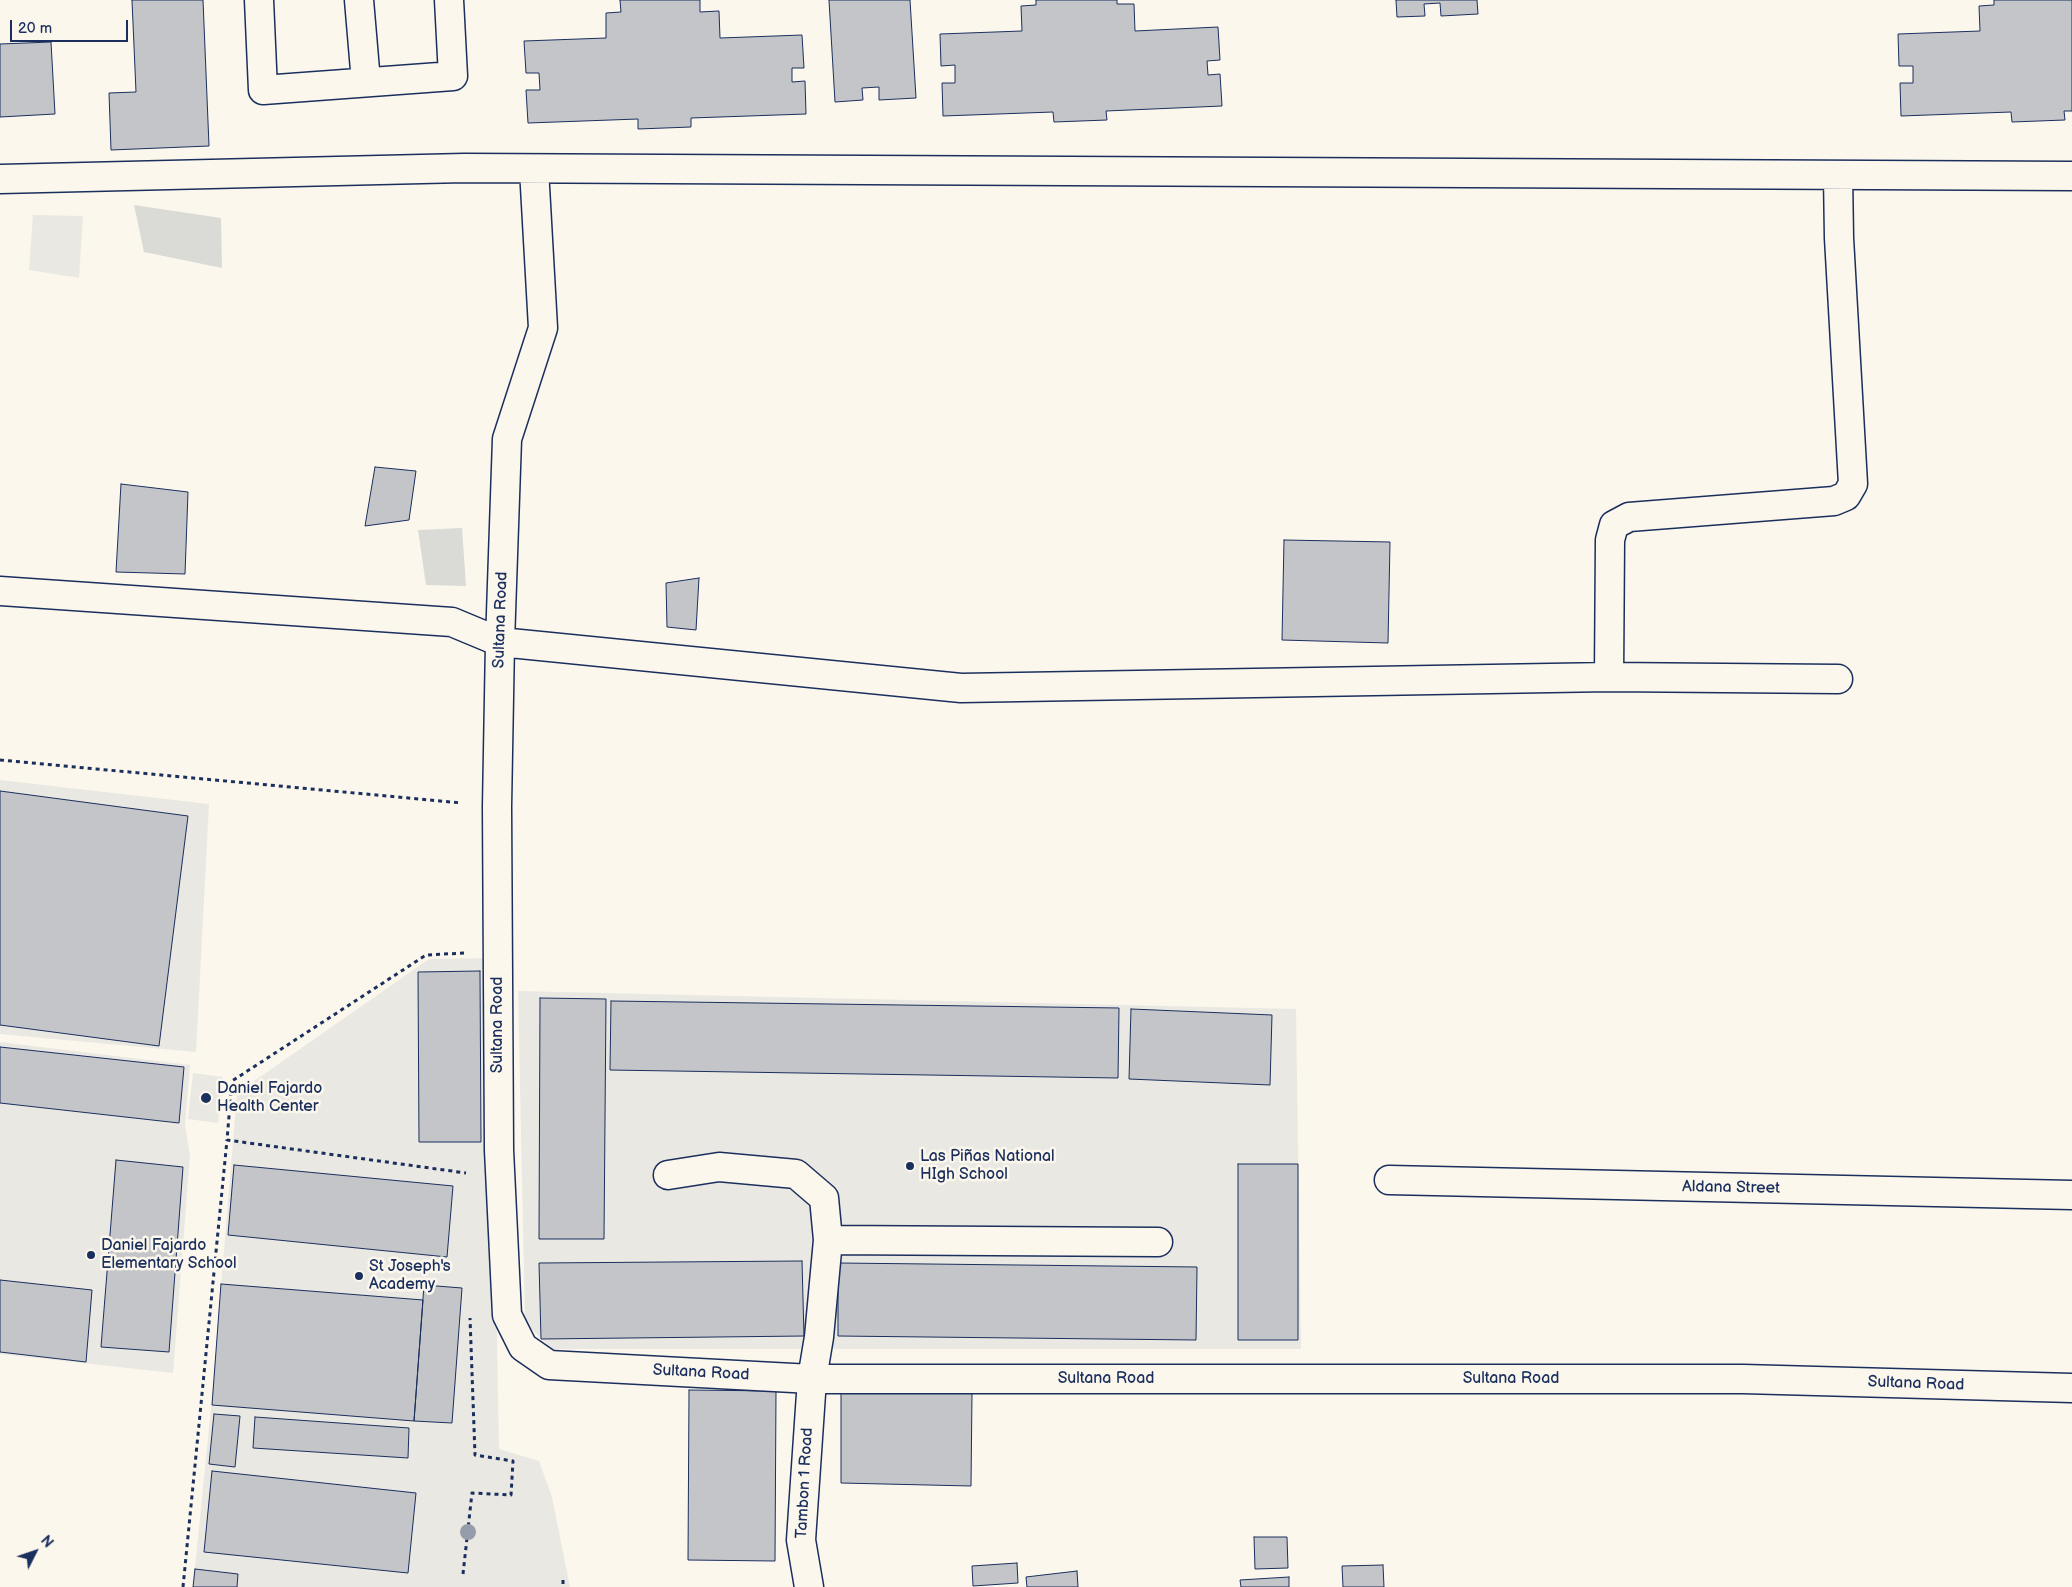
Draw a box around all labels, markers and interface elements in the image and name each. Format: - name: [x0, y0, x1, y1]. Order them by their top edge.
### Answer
- scale bar: [12, 10, 130, 42]
- text: 20 m: [18, 19, 52, 38]
- street label: Sultana Road: [490, 571, 512, 669]
- street label: Sultana Road: [488, 977, 508, 1073]
- place label: Daniel Fajardo Health Center: [217, 1079, 322, 1117]
- marker: Daniel Fajardo Health Center: [199, 1091, 213, 1105]
- place label: Las Piñas National HIgh School: [920, 1147, 1055, 1185]
- marker: Las Piñas National HIgh School: [904, 1160, 916, 1172]
- street label: Aldana Street: [1682, 1178, 1780, 1198]
- place label: Daniel Fajardo Elementary School: [101, 1236, 237, 1274]
- marker: Daniel Fajardo Elementary School: [85, 1249, 97, 1261]
- place label: St Joseph's Academy: [369, 1257, 451, 1295]
- marker: St Joseph's Academy: [353, 1270, 365, 1282]
- street label: Sultana Road: [652, 1361, 750, 1385]
- street label: Sultana Road: [1058, 1369, 1154, 1389]
- street label: Sultana Road: [1463, 1369, 1559, 1389]
- street label: Sultana Road: [1867, 1373, 1965, 1395]
- street label: Tambon 1 Road: [793, 1427, 817, 1539]
- north arrow: [10, 1527, 60, 1577]
- text: N: [37, 1532, 57, 1551]

